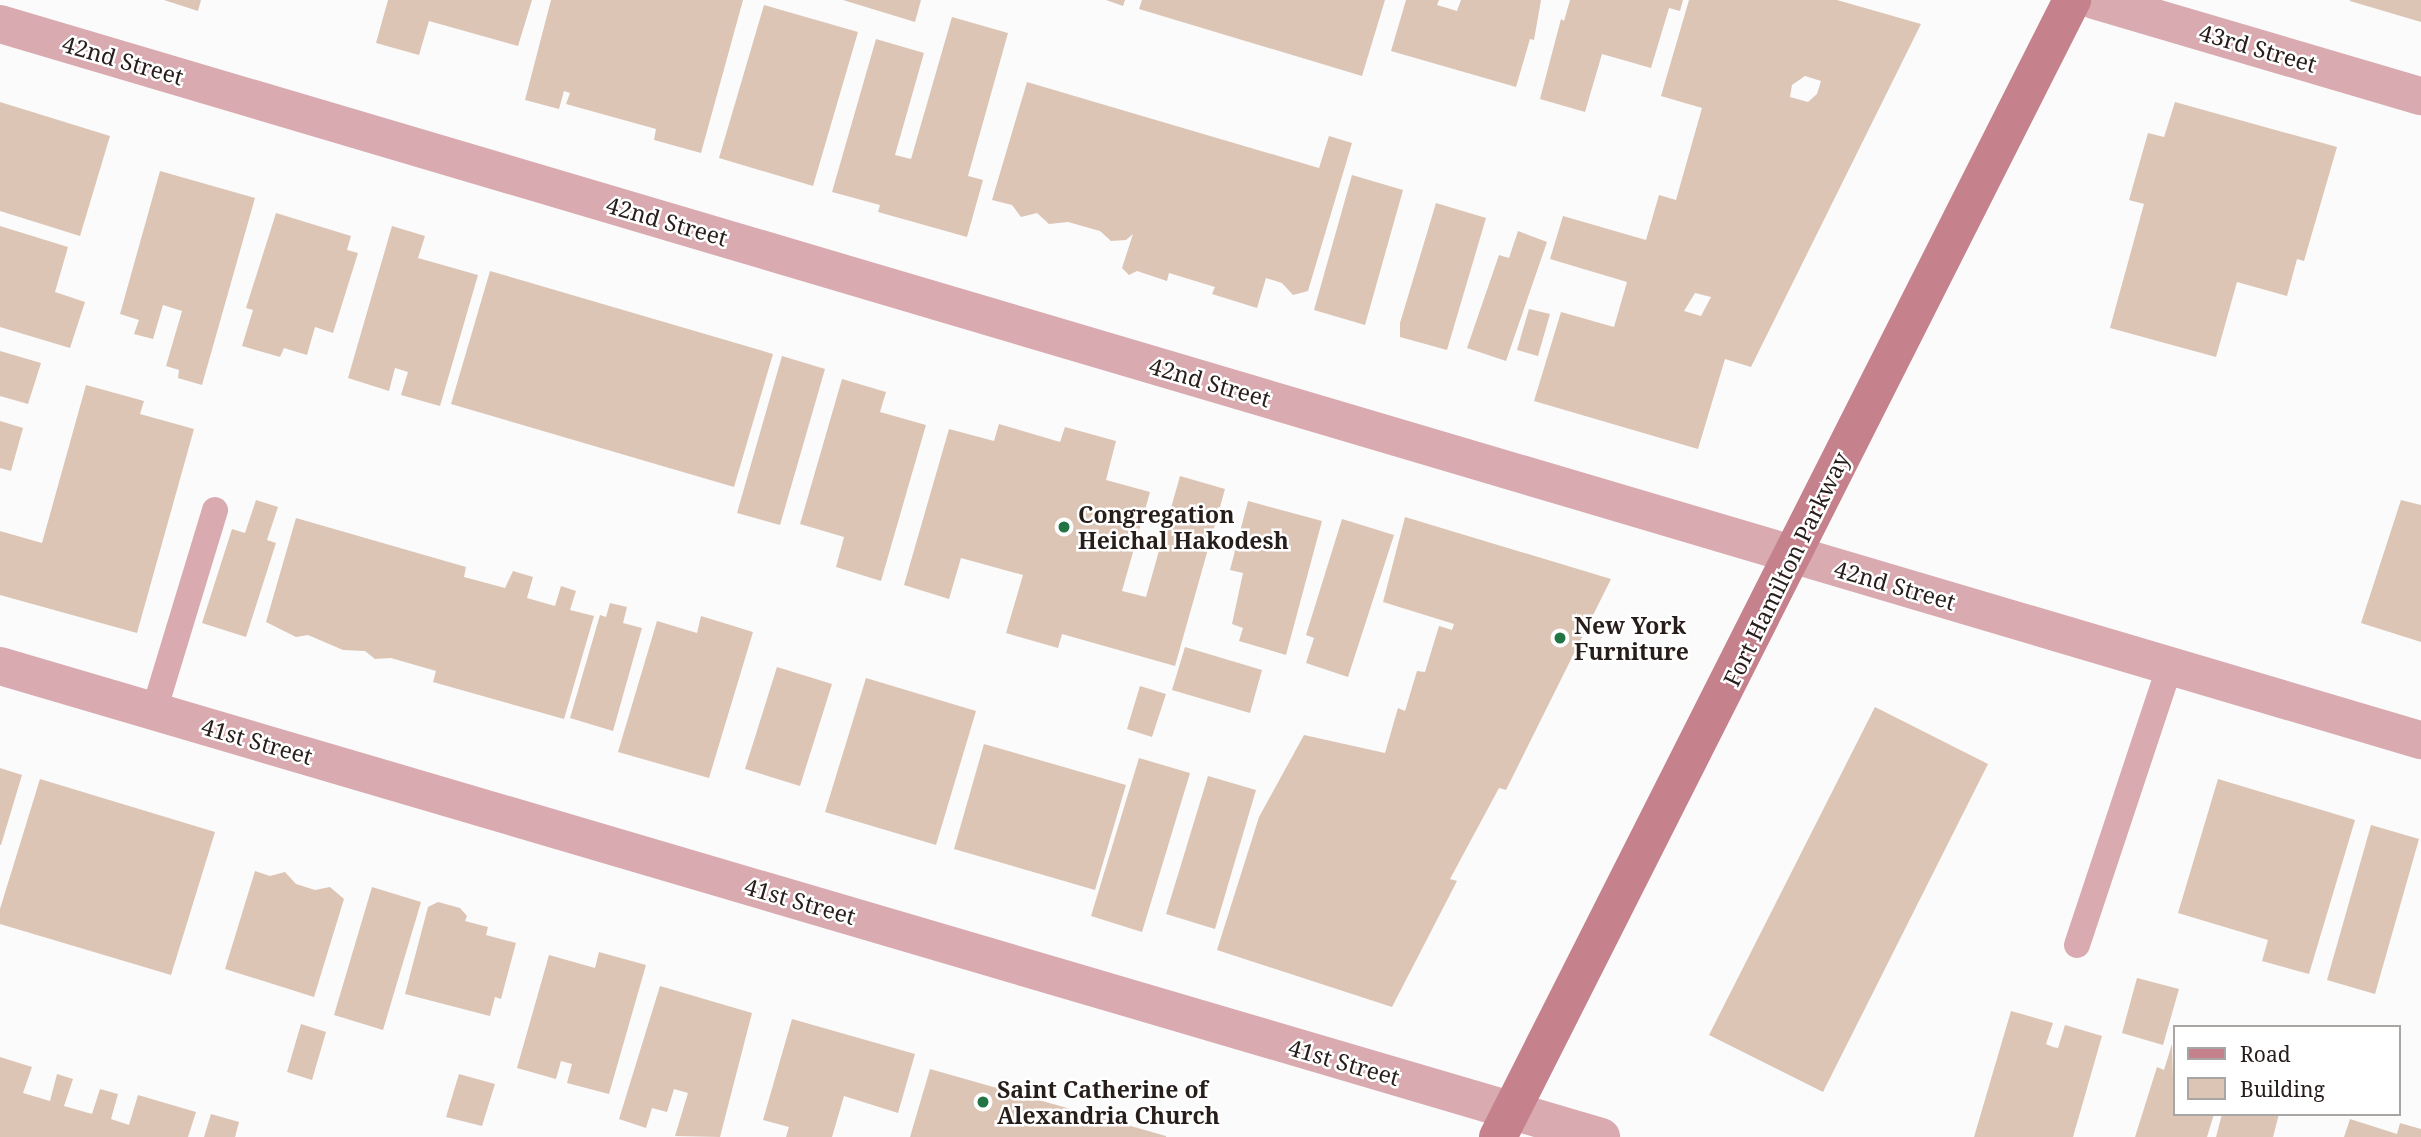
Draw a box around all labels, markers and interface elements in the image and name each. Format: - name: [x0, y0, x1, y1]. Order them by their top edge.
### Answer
- street label: 43rd Street: [2196, 18, 2320, 78]
- street label: 42nd Street: [59, 30, 187, 90]
- street label: 42nd Street: [603, 191, 731, 251]
- street label: 42nd Street: [1146, 352, 1274, 412]
- street label: Fort Hamilton Parkway: [1717, 448, 1855, 690]
- place label: Congregation Heichal Hakodesh: [1078, 500, 1289, 554]
- marker: Congregation Heichal Hakodesh: [1056, 519, 1072, 535]
- street label: 42nd Street: [1831, 555, 1959, 615]
- place label: New York Furniture: [1574, 611, 1689, 665]
- marker: New York Furniture: [1552, 630, 1568, 646]
- street label: 41st Street: [198, 712, 316, 770]
- street label: 41st Street: [741, 872, 859, 930]
- legend: [2172, 1025, 2400, 1116]
- street label: 41st Street: [1285, 1033, 1403, 1091]
- text: Road: [2240, 1040, 2291, 1068]
- place label: Saint Catherine of Alexandria Church: [997, 1075, 1220, 1129]
- text: Building: [2240, 1075, 2325, 1103]
- marker: Saint Catherine of Alexandria Church: [975, 1094, 991, 1110]

